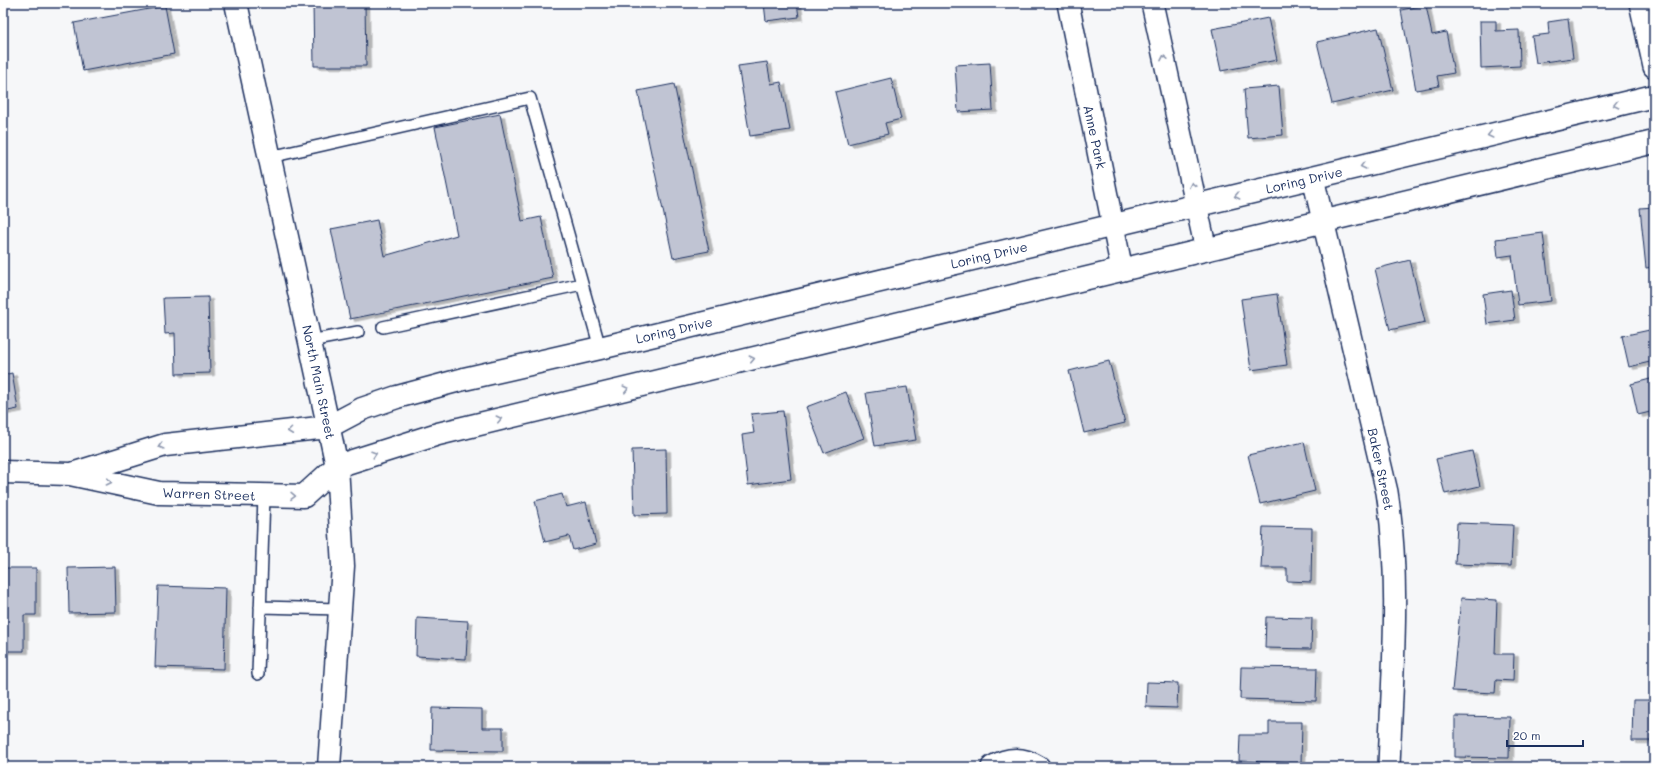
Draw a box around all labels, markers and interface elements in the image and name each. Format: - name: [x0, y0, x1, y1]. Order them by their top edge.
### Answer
- one-way arrow: [1161, 54, 1169, 61]
- one-way arrow: [1613, 100, 1619, 108]
- street label: Anne Park: [1080, 103, 1111, 171]
- one-way arrow: [1486, 130, 1493, 139]
- one-way arrow: [1360, 161, 1366, 169]
- street label: Loring Drive: [1264, 162, 1344, 197]
- one-way arrow: [1189, 181, 1197, 188]
- one-way arrow: [1234, 191, 1240, 199]
- street label: Loring Drive: [949, 237, 1029, 272]
- street label: Loring Drive: [634, 312, 714, 347]
- street label: North Main Street: [299, 323, 340, 441]
- one-way arrow: [749, 355, 755, 363]
- one-way arrow: [622, 385, 629, 394]
- one-way arrow: [495, 415, 502, 424]
- one-way arrow: [287, 426, 293, 435]
- street label: Baker Street: [1365, 426, 1399, 512]
- one-way arrow: [157, 441, 164, 450]
- one-way arrow: [370, 450, 377, 459]
- one-way arrow: [105, 478, 112, 486]
- street label: Warren Street: [162, 483, 256, 504]
- one-way arrow: [290, 492, 296, 500]
- scale bar: [1507, 722, 1583, 748]
- text: 20 m: [1513, 727, 1541, 743]

